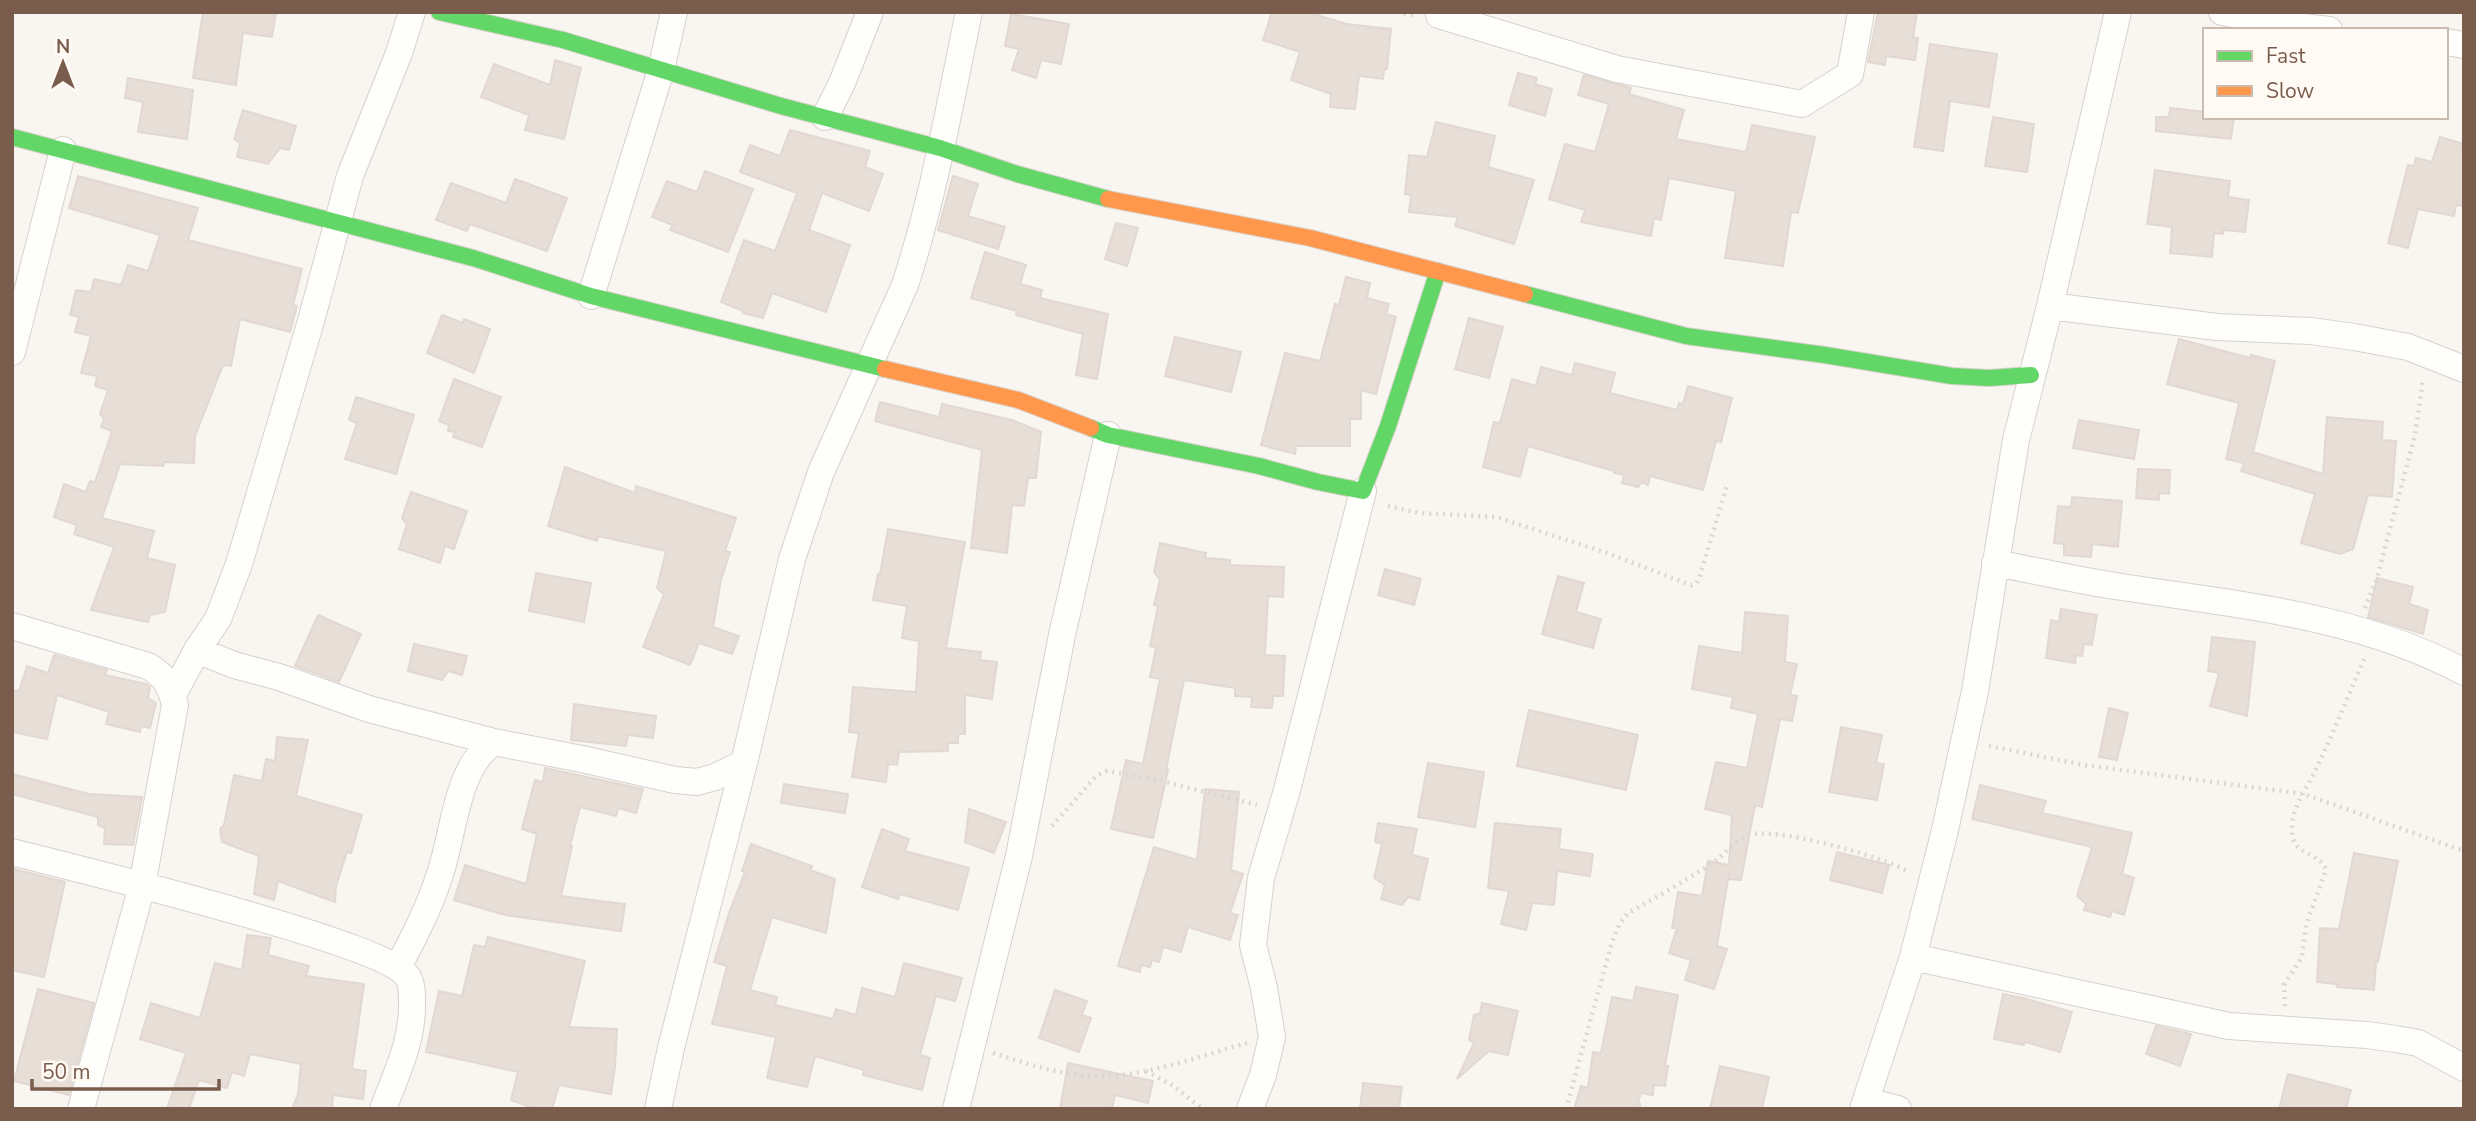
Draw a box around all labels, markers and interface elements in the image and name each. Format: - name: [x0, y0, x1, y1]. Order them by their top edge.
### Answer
- north arrow: [28, 28, 98, 98]
- legend: [2203, 28, 2448, 119]
- text: N: [56, 34, 70, 60]
- text: Fast: [2266, 42, 2306, 70]
- text: Slow: [2266, 77, 2315, 105]
- scale bar: [32, 1048, 219, 1092]
- text: 50 m: [42, 1058, 91, 1086]

